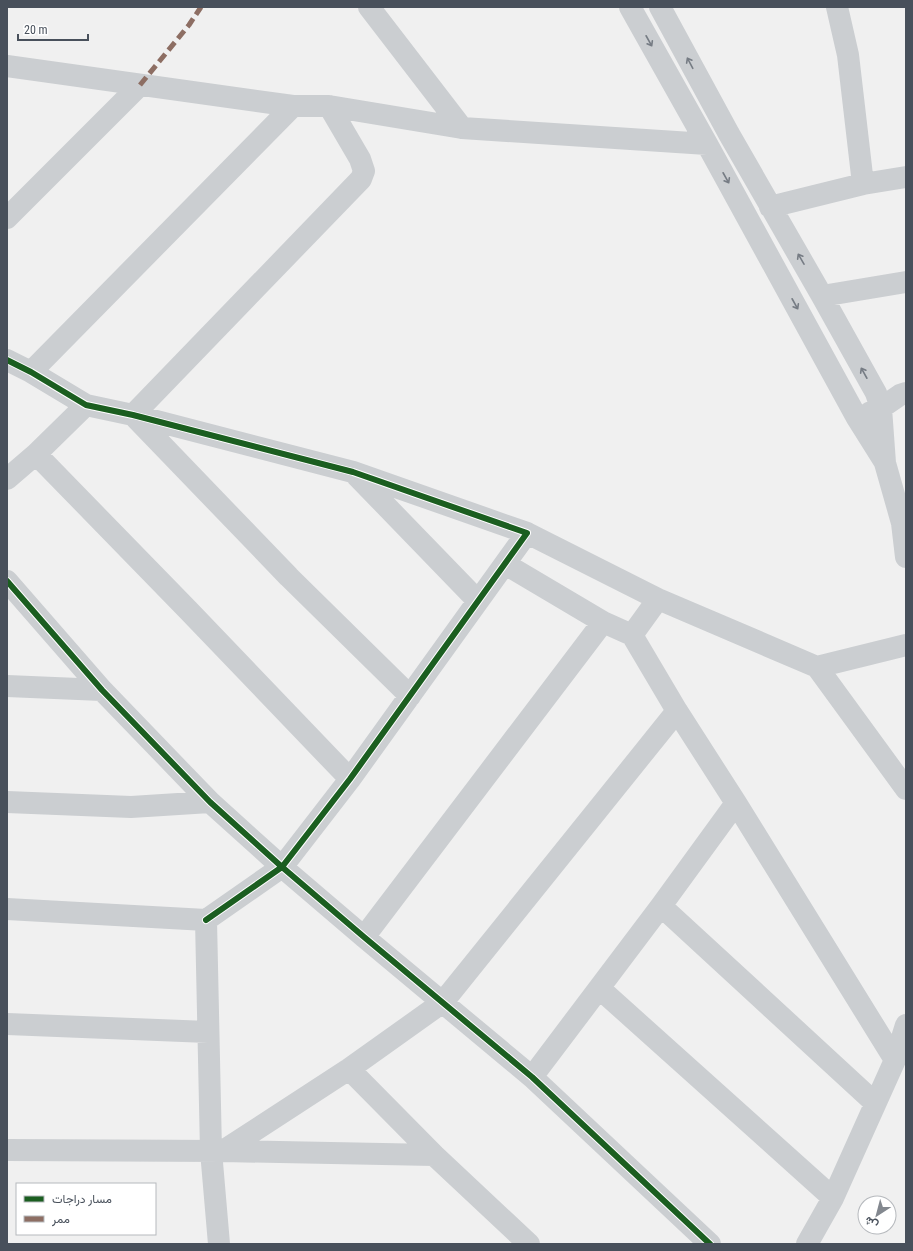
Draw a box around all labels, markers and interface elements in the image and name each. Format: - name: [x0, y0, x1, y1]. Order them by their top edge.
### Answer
- scale bar: [18, 16, 88, 42]
- text: 20 m: [24, 23, 48, 37]
- one-way arrow: [646, 35, 653, 47]
- one-way arrow: [686, 57, 694, 69]
- one-way arrow: [722, 172, 730, 184]
- one-way arrow: [796, 253, 804, 265]
- one-way arrow: [792, 298, 800, 310]
- one-way arrow: [860, 367, 868, 379]
- legend: [16, 1183, 156, 1235]
- text: مسار دراجات: [52, 1192, 112, 1207]
- north arrow: [857, 1195, 897, 1235]
- text: ممر: [51, 1212, 70, 1227]
- text: ش: [862, 1214, 881, 1232]

